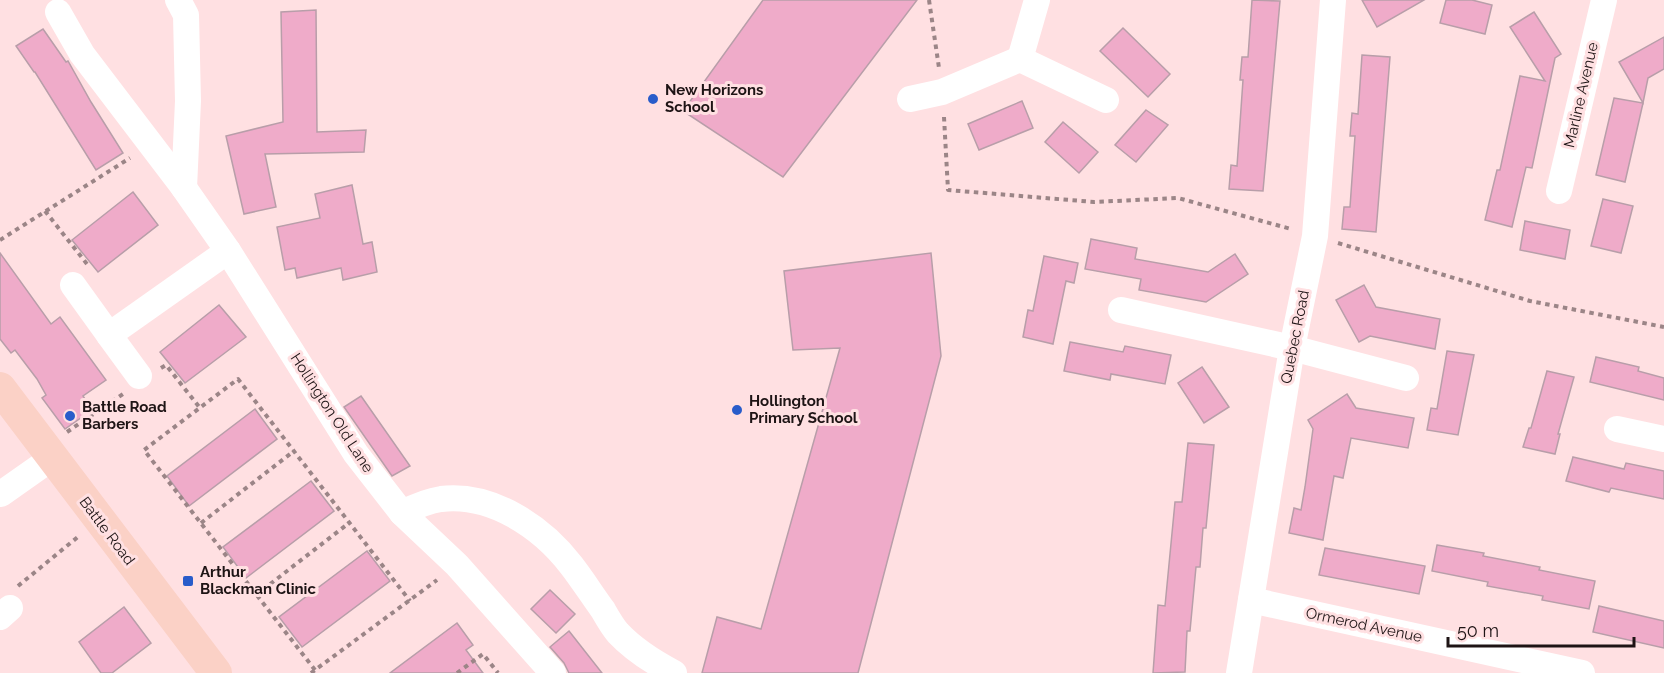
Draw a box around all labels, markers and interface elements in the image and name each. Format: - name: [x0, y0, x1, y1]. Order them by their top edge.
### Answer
- street label: Marline Avenue: [1560, 40, 1602, 149]
- place label: New Horizons School: [665, 81, 763, 116]
- marker: New Horizons School: [646, 92, 660, 106]
- street label: Quebec Road: [1277, 289, 1313, 385]
- street label: Hollington Old Lane: [287, 350, 377, 476]
- place label: Hollington Primary School: [749, 392, 858, 427]
- place label: Battle Road Barbers: [82, 398, 167, 433]
- marker: Hollington Primary School: [730, 403, 744, 417]
- marker: Battle Road Barbers: [63, 409, 77, 423]
- street label: Battle Road: [75, 493, 139, 569]
- place label: Arthur Blackman Clinic: [200, 563, 316, 598]
- marker: Arthur Blackman Clinic: [181, 574, 195, 588]
- street label: Ormerod Avenue: [1304, 604, 1424, 646]
- scale bar: [1448, 610, 1634, 648]
- text: 50 m: [1457, 620, 1499, 641]

